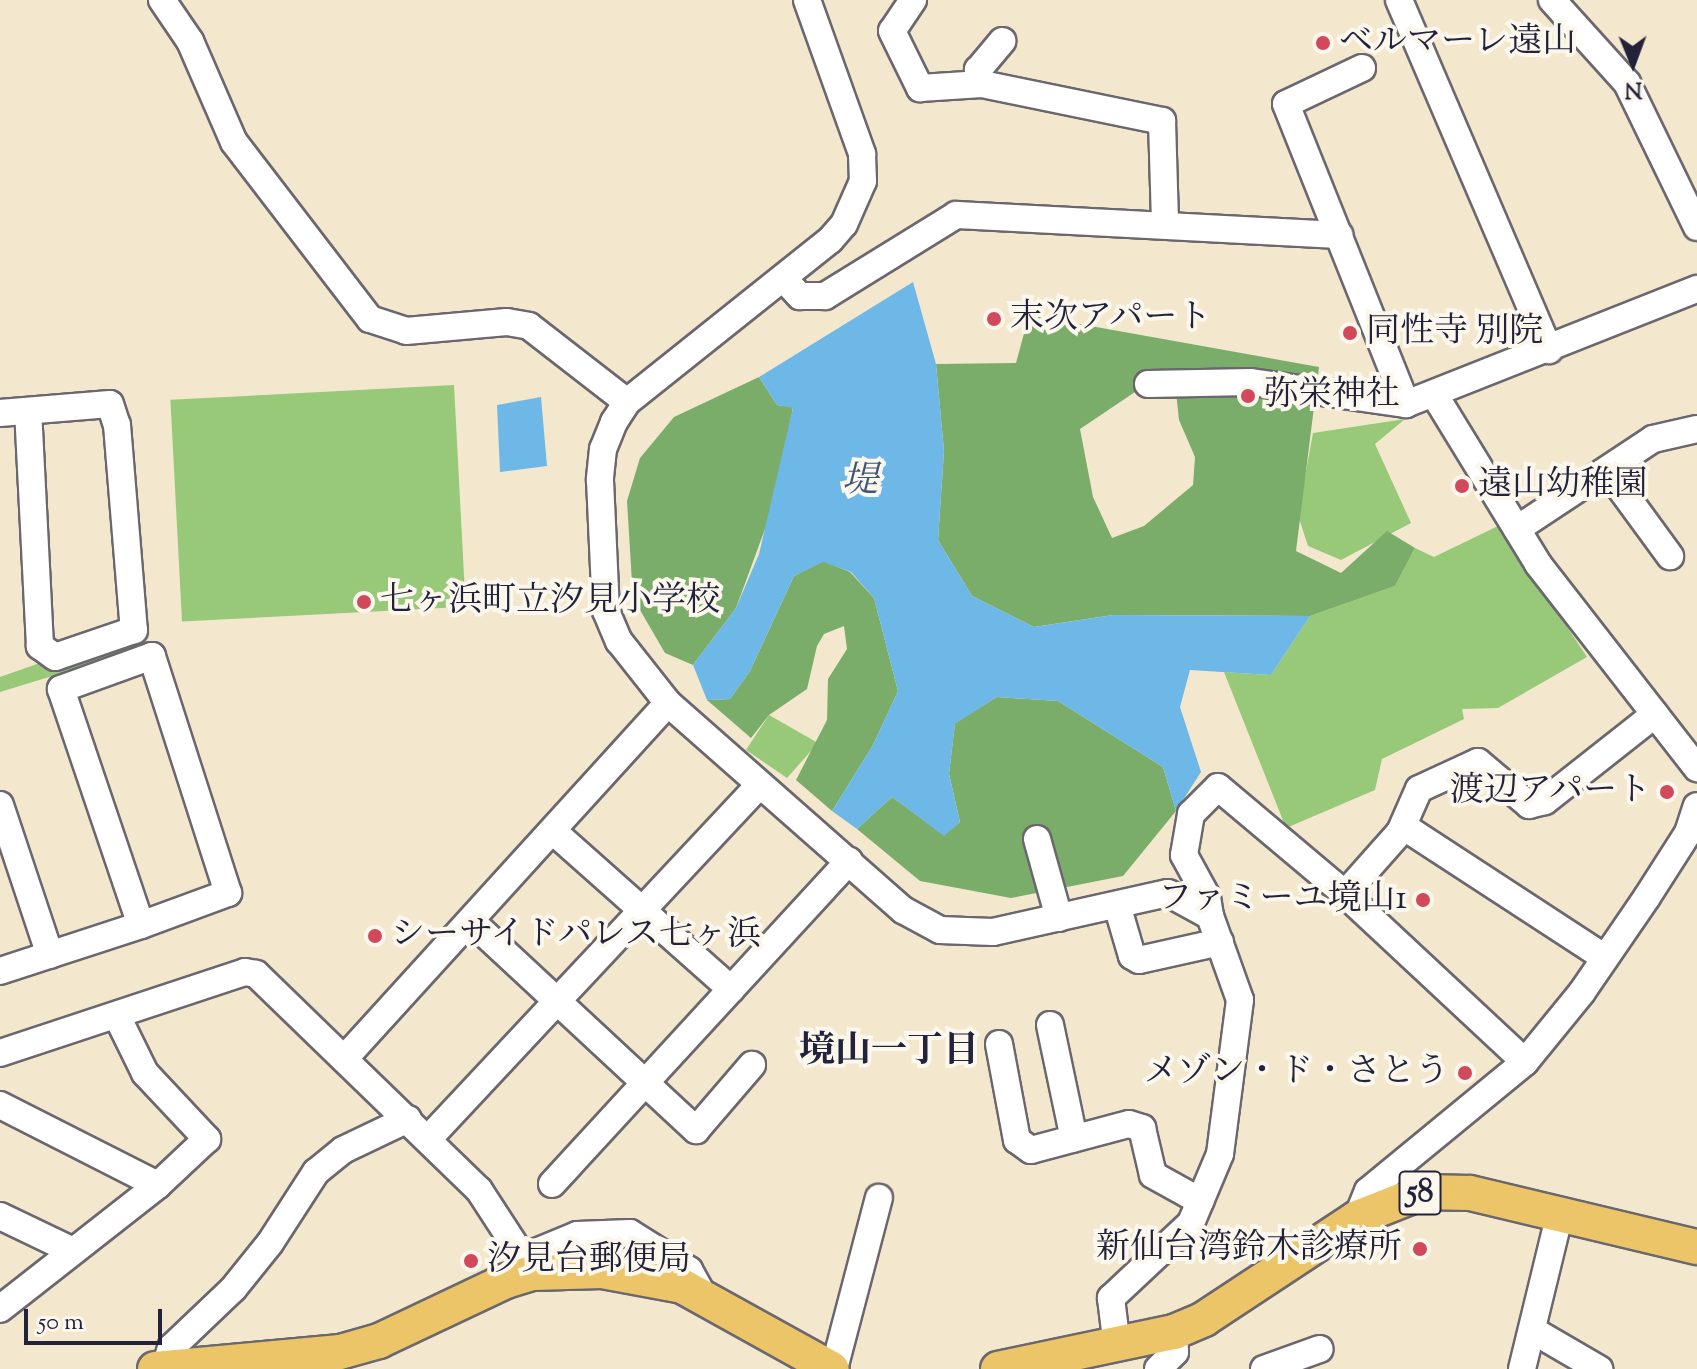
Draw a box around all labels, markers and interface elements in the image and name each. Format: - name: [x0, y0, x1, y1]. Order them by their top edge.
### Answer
- place label: ベルマーレ遠山: [1339, 23, 1577, 63]
- north arrow: [1593, 24, 1673, 104]
- marker: ベルマーレ遠山: [1314, 34, 1332, 52]
- text: N: [1624, 72, 1642, 104]
- place label: 末次アパート: [1010, 299, 1214, 339]
- marker: 末次アパート: [985, 310, 1003, 328]
- place label: 同性寺 別院: [1366, 313, 1543, 353]
- marker: 同性寺 別院: [1341, 324, 1359, 342]
- place label: 弥栄神社: [1264, 376, 1400, 416]
- marker: 弥栄神社: [1239, 387, 1257, 405]
- water label: 堤: [842, 461, 878, 505]
- place label: 遠山幼稚園: [1478, 466, 1648, 506]
- marker: 遠山幼稚園: [1453, 477, 1471, 495]
- place label: 七ヶ浜町立汐見小学校: [380, 582, 720, 622]
- marker: 七ヶ浜町立汐見小学校: [355, 593, 373, 611]
- place label: 渡辺アパート: [1447, 772, 1651, 812]
- marker: 渡辺アパート: [1658, 783, 1676, 801]
- place label: ファミーユ境山1: [1157, 880, 1407, 920]
- marker: ファミーユ境山1: [1414, 891, 1432, 909]
- place label: シーサイドパレス七ヶ浜: [391, 916, 765, 956]
- marker: シーサイドパレス七ヶ浜: [366, 927, 384, 945]
- district label: 境山一丁目: [799, 1031, 979, 1075]
- place label: メゾン・ド・さとう: [1143, 1053, 1449, 1093]
- marker: メゾン・ド・さとう: [1456, 1064, 1474, 1082]
- road number: 58: [1398, 1165, 1442, 1221]
- place label: 新仙台湾鈴木診療所: [1096, 1229, 1402, 1269]
- marker: 新仙台湾鈴木診療所: [1409, 1238, 1431, 1260]
- place label: 汐見台郵便局: [487, 1241, 691, 1281]
- marker: 汐見台郵便局: [462, 1252, 480, 1270]
- scale bar: [28, 1293, 166, 1343]
- text: 50 m: [38, 1306, 84, 1340]

